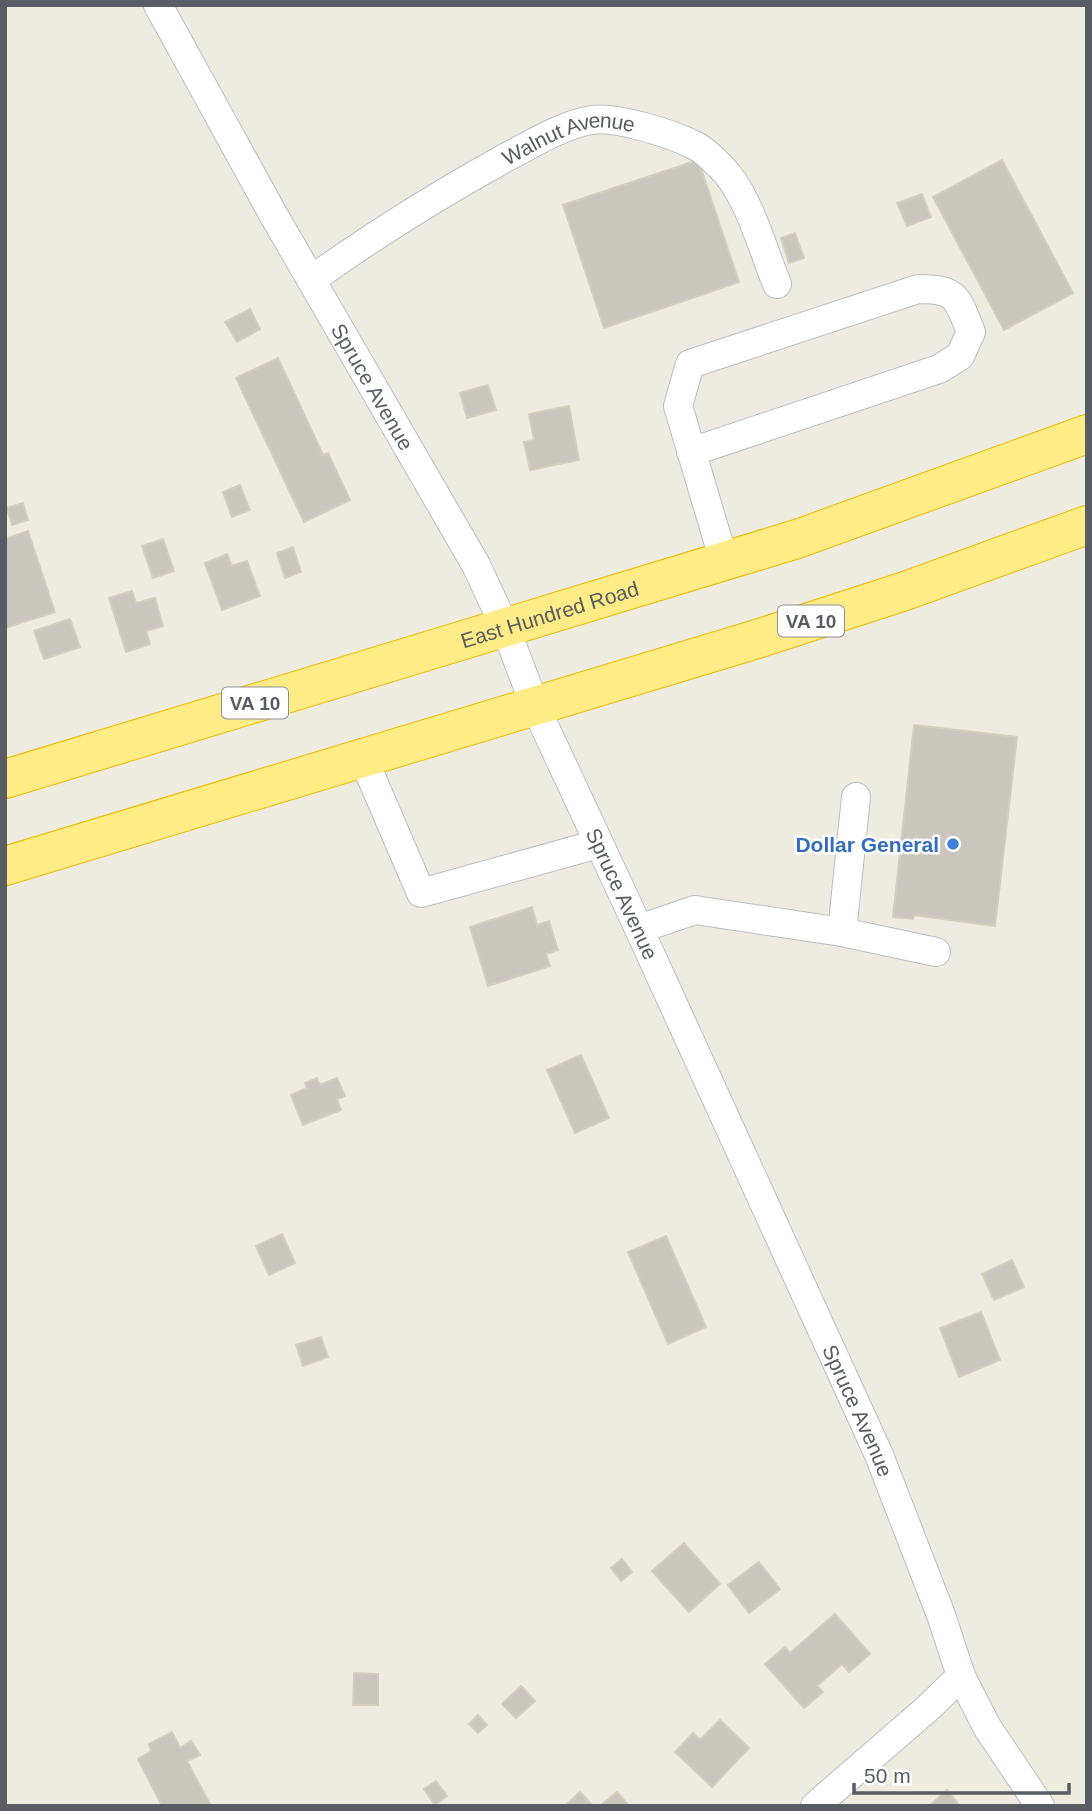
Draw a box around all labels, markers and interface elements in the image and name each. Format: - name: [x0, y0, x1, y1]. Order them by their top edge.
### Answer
- street label: Walnut Avenue: [498, 108, 637, 169]
- street label: Spruce Avenue: [327, 319, 418, 454]
- street label: East Hundred Road: [458, 576, 641, 652]
- road number: VA 10: [778, 606, 844, 636]
- road number: VA 10: [222, 688, 288, 718]
- street label: Spruce Avenue: [582, 824, 663, 963]
- place label: Dollar General: [795, 833, 939, 856]
- marker: Dollar General: [945, 836, 961, 852]
- street label: Spruce Avenue: [819, 1341, 898, 1480]
- scale bar: [854, 1752, 1069, 1796]
- text: 50 m: [864, 1764, 911, 1787]

